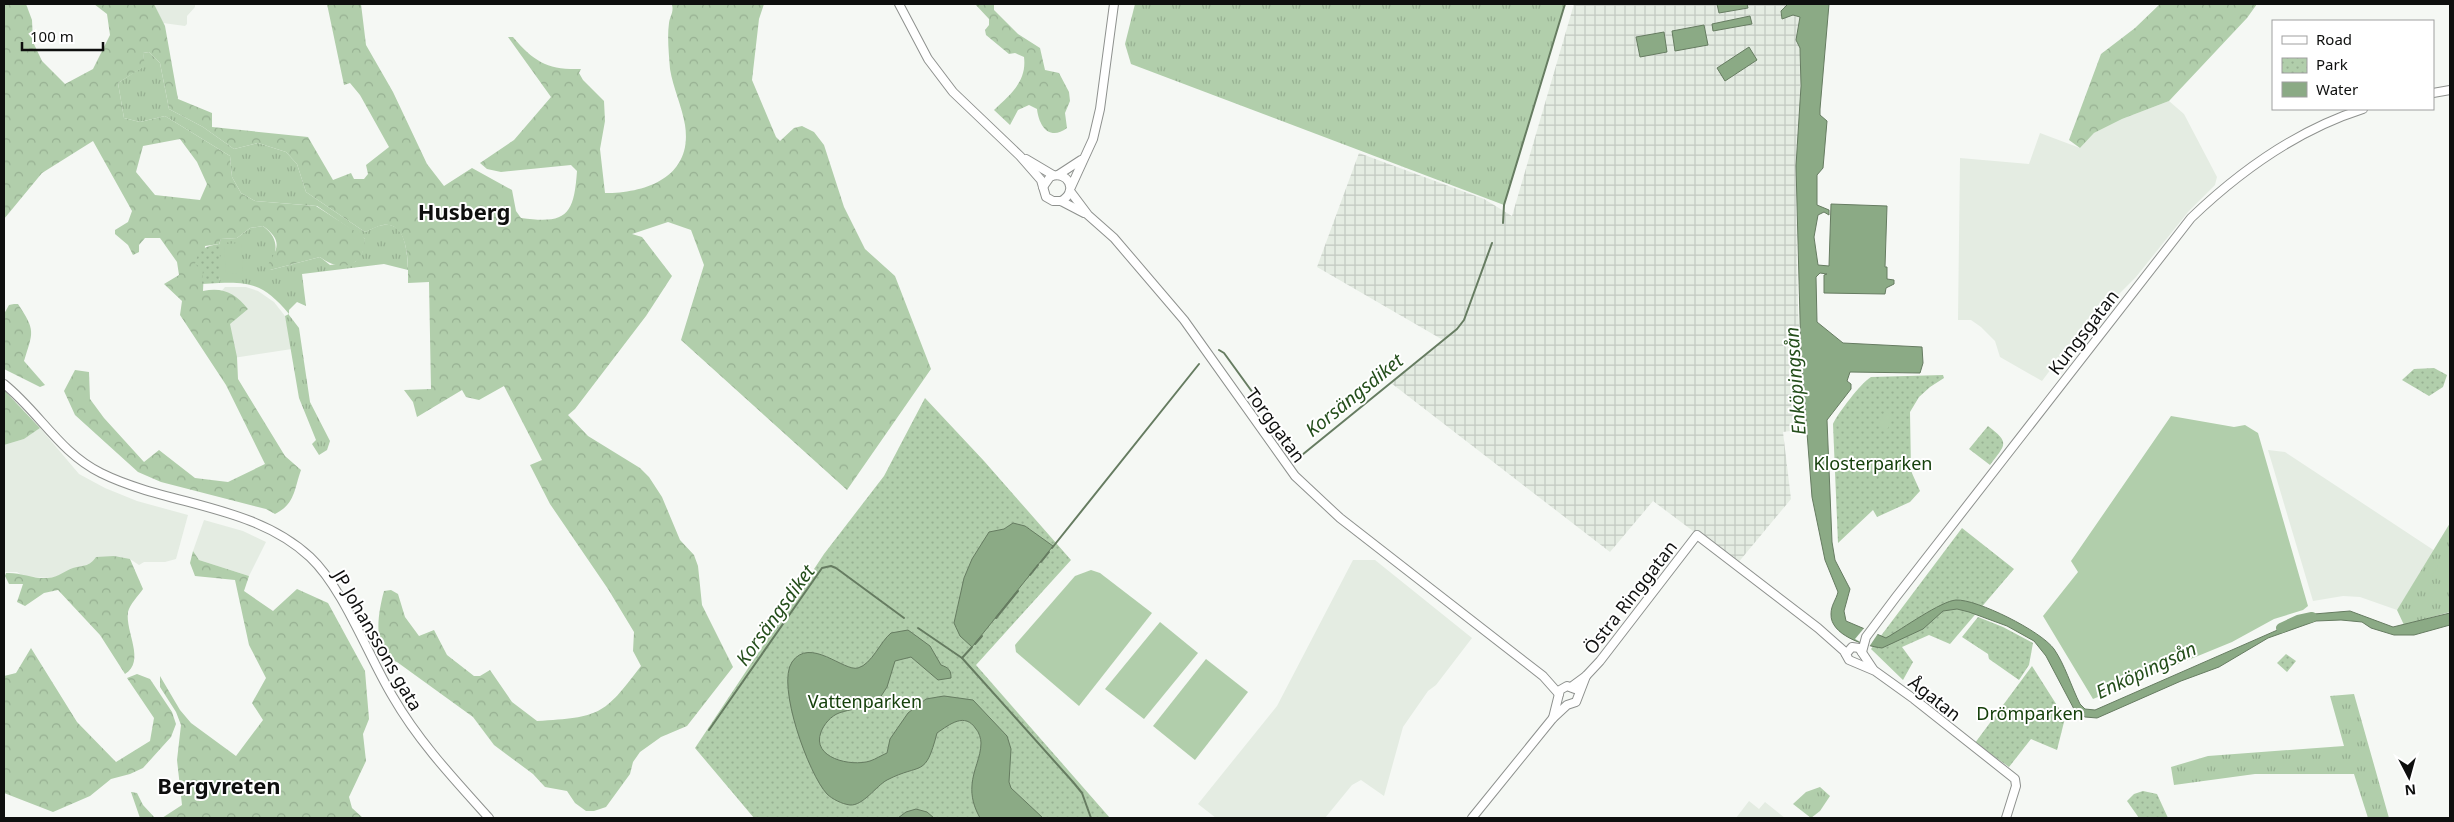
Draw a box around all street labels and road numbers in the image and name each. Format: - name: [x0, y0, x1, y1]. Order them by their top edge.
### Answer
- street label: Kungsgatan: [2042, 284, 2124, 380]
- street label: Torggatan: [1241, 383, 1311, 467]
- street label: Östra Ringgatan: [1578, 535, 1682, 659]
- street label: JP Johanssons gata: [327, 563, 428, 715]
- street label: Ågatan: [1904, 670, 1966, 726]

